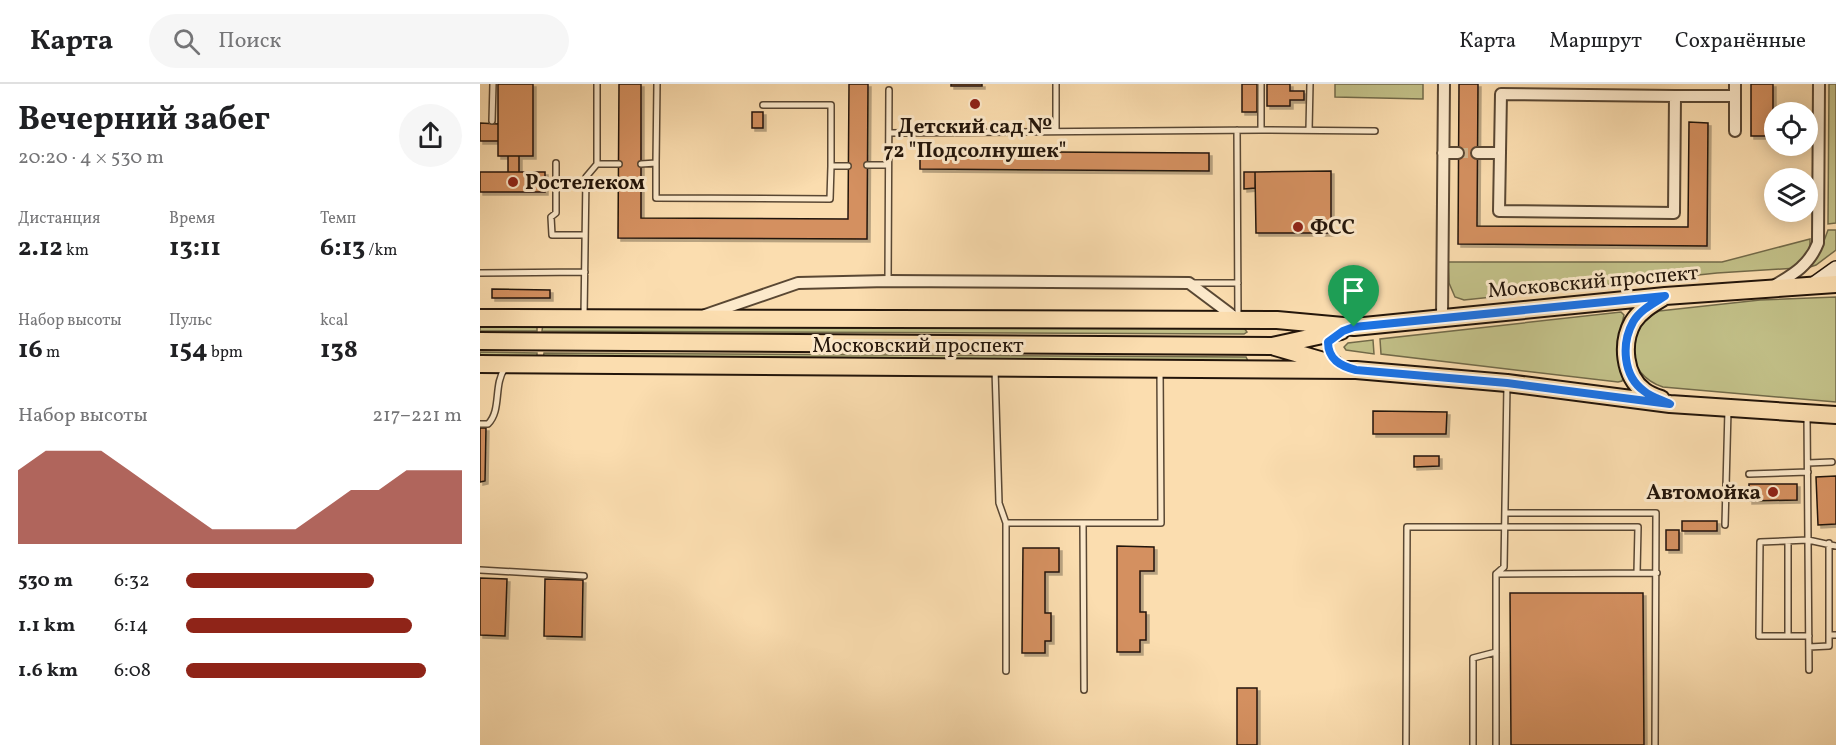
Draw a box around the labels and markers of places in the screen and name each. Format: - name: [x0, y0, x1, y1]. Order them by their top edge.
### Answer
- marker: Детский сад № 72 "Подсолнушек": [968, 97, 982, 111]
- place label: Детский сад № 72 "Подсолнушек": [884, 113, 1066, 166]
- place label: Ростелеком: [525, 169, 645, 198]
- marker: Ростелеком: [506, 175, 520, 189]
- place label: ФСС: [1310, 214, 1355, 243]
- marker: ФСС: [1291, 220, 1305, 234]
- pin: [1328, 265, 1379, 327]
- place label: Автомойка: [1646, 479, 1761, 508]
- marker: Автомойка: [1766, 485, 1780, 499]

